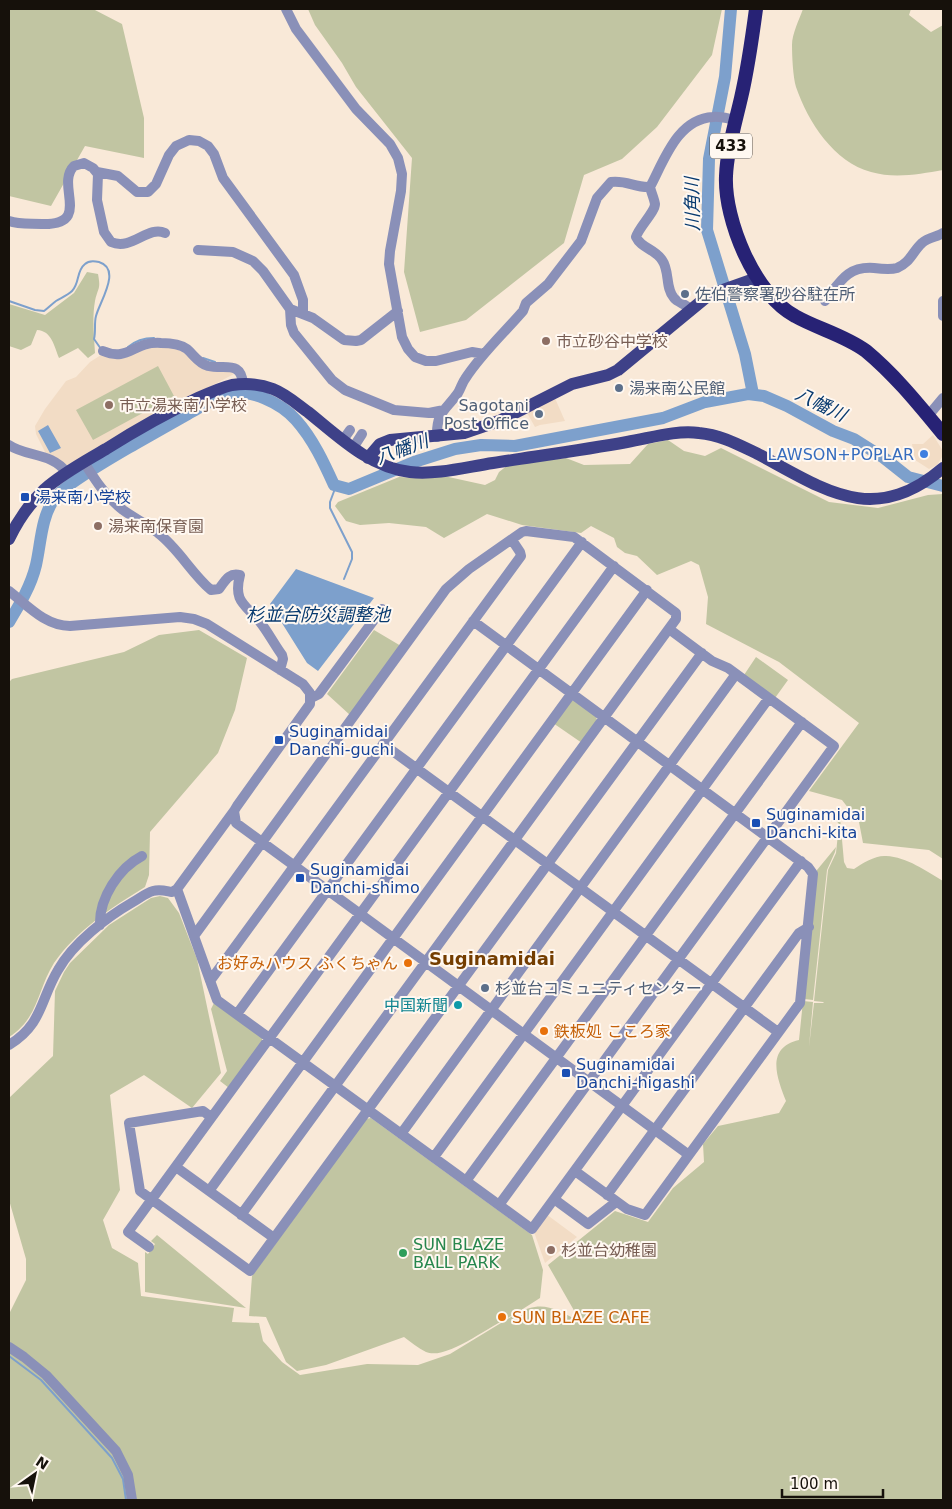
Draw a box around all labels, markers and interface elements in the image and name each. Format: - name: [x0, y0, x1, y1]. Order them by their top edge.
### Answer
- road number: 433: [710, 134, 752, 158]
- water label: 川角川: [681, 175, 703, 231]
- place label: 佐伯警察署砂谷駐在所: [695, 285, 855, 304]
- marker: 佐伯警察署砂谷駐在所: [679, 288, 691, 300]
- place label: 市立砂谷中学校: [556, 332, 668, 351]
- marker: 市立砂谷中学校: [540, 335, 552, 347]
- place label: 湯来南公民館: [629, 379, 725, 398]
- marker: 湯来南公民館: [613, 382, 625, 394]
- water label: 八幡川: [792, 383, 852, 426]
- place label: 市立湯来南小学校: [119, 396, 247, 415]
- place label: Sagotani Post Office: [444, 396, 529, 433]
- marker: 市立湯来南小学校: [103, 399, 115, 411]
- marker: Sagotani Post Office: [533, 408, 545, 420]
- water label: 八幡川: [373, 429, 433, 468]
- place label: LAWSON+POPLAR: [767, 445, 914, 464]
- marker: LAWSON+POPLAR: [918, 448, 930, 460]
- place label: 湯来南小学校: [35, 488, 131, 507]
- marker: 湯来南小学校: [19, 491, 31, 503]
- place label: 湯来南保育園: [108, 517, 204, 536]
- marker: 湯来南保育園: [92, 520, 104, 532]
- water label: 杉並台防災調整池: [246, 604, 392, 625]
- place label: Suginamidai Danchi-guchi: [289, 722, 394, 759]
- marker: Suginamidai Danchi-guchi: [273, 734, 285, 746]
- place label: Suginamidai Danchi-kita: [766, 805, 865, 842]
- marker: Suginamidai Danchi-kita: [750, 817, 762, 829]
- place label: Suginamidai Danchi-shimo: [310, 860, 420, 897]
- marker: Suginamidai Danchi-shimo: [294, 872, 306, 884]
- district label: Suginamidai: [429, 948, 555, 969]
- place label: お好みハウス ふくちゃん: [217, 954, 398, 973]
- marker: お好みハウス ふくちゃん: [402, 957, 414, 969]
- place label: 杉並台コミュニティセンター: [495, 979, 702, 998]
- marker: 杉並台コミュニティセンター: [479, 982, 491, 994]
- place label: 中国新聞: [384, 996, 448, 1015]
- marker: 中国新聞: [452, 999, 464, 1011]
- place label: 鉄板処 こころ家: [554, 1022, 671, 1041]
- marker: 鉄板処 こころ家: [538, 1025, 550, 1037]
- place label: Suginamidai Danchi-higashi: [576, 1055, 695, 1092]
- marker: Suginamidai Danchi-higashi: [560, 1067, 572, 1079]
- place label: SUN BLAZE BALL PARK: [413, 1235, 504, 1272]
- place label: 杉並台幼稚園: [561, 1241, 657, 1260]
- marker: 杉並台幼稚園: [545, 1244, 557, 1256]
- marker: SUN BLAZE BALL PARK: [397, 1247, 409, 1259]
- place label: SUN BLAZE CAFE: [512, 1308, 650, 1327]
- marker: SUN BLAZE CAFE: [496, 1311, 508, 1323]
- north arrow: [10, 1449, 60, 1499]
- text: N: [33, 1453, 51, 1473]
- scale bar: [782, 1466, 883, 1498]
- text: 100 m: [790, 1475, 838, 1493]

